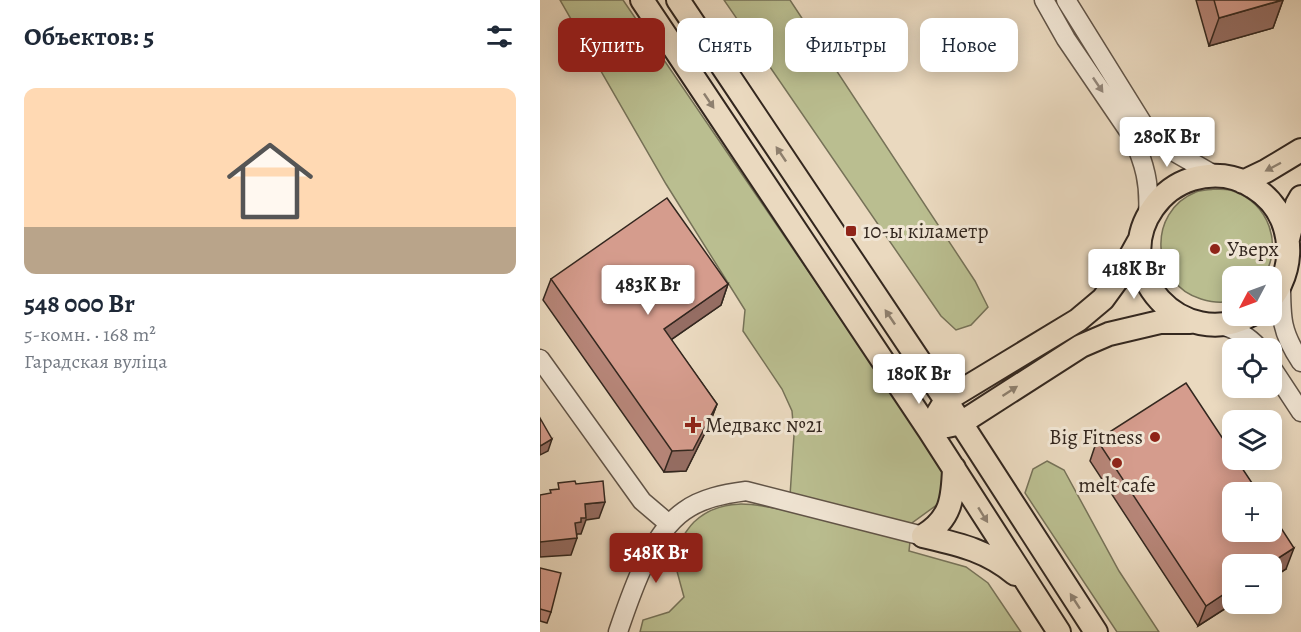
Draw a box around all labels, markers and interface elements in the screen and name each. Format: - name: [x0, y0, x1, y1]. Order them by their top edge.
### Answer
- chip: Купить: [558, 18, 665, 72]
- chip: Снять: [677, 18, 773, 72]
- chip: Фильтры: [785, 18, 908, 72]
- chip: Новое: [920, 18, 1018, 72]
- text: Объектов: 5: [24, 19, 154, 54]
- icon: filters: [483, 20, 516, 53]
- one-way arrow: [1092, 76, 1104, 92]
- one-way arrow: [703, 93, 714, 109]
- pin: 280K Br: [1112, 117, 1222, 168]
- text: 280K Br: [1134, 123, 1200, 150]
- icon: home: [216, 127, 324, 235]
- one-way arrow: [776, 146, 787, 163]
- one-way arrow: [1264, 162, 1281, 172]
- place label: 10-ы кіламетр: [863, 217, 988, 245]
- marker: 10-ы кіламетр: [844, 224, 858, 238]
- place label: Уверх: [1227, 235, 1279, 263]
- marker: Уверх: [1208, 242, 1222, 256]
- pin: 418K Br: [1079, 249, 1189, 300]
- text: 418K Br: [1102, 255, 1166, 282]
- pin: 483K Br: [593, 265, 703, 316]
- north arrow: [1222, 266, 1282, 326]
- map controls: [1222, 266, 1282, 614]
- text: 483K Br: [616, 271, 680, 298]
- text: 548 000 Br: [24, 286, 135, 321]
- one-way arrow: [884, 309, 896, 325]
- text: 5-комн. · 168 m²: [24, 321, 156, 348]
- button: locate: [1222, 338, 1282, 398]
- text: Гарадская вуліца: [24, 348, 167, 375]
- pin: 180K Br: [864, 354, 974, 405]
- text: 180K Br: [887, 360, 951, 387]
- one-way arrow: [1002, 386, 1019, 397]
- button: layers: [1222, 410, 1282, 470]
- place label: Медвакс №21: [705, 411, 823, 439]
- marker: Медвакс №21: [686, 418, 700, 432]
- place label: Big Fitness: [1049, 423, 1143, 451]
- marker: Big Fitness: [1148, 430, 1162, 444]
- marker: melt cafe: [1110, 456, 1124, 470]
- place label: melt cafe: [1078, 471, 1156, 499]
- button: +: [1222, 482, 1282, 542]
- one-way arrow: [978, 506, 989, 523]
- pin: 548K Br: [601, 533, 711, 584]
- text: 548K Br: [624, 539, 688, 566]
- button: −: [1222, 554, 1282, 614]
- one-way arrow: [1070, 592, 1081, 609]

